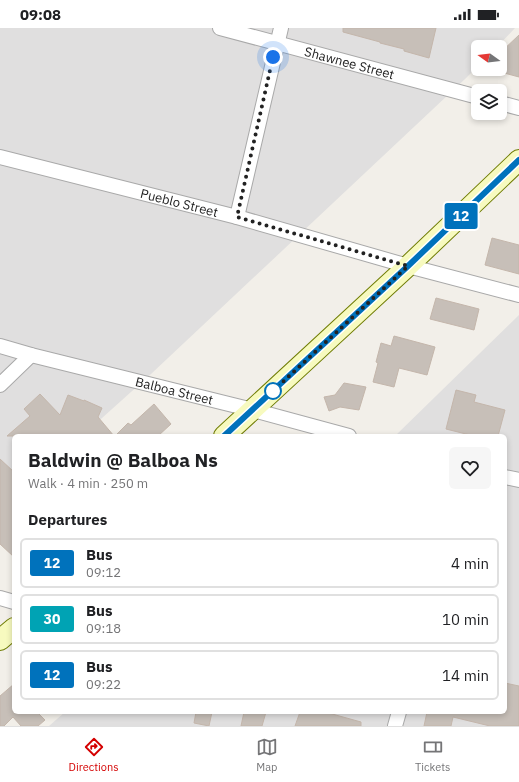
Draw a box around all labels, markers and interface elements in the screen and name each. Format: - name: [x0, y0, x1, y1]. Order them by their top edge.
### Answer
- text: 09:08: [20, 5, 61, 24]
- north arrow: [471, 40, 507, 76]
- map controls: [471, 40, 507, 120]
- street label: Shawnee Street: [303, 42, 396, 83]
- your location: [263, 47, 283, 67]
- button: layers: [471, 84, 507, 120]
- street label: Pueblo Street: [139, 184, 220, 220]
- line badge: 12: [443, 203, 479, 229]
- text: 12: [453, 207, 469, 225]
- street label: Balboa Street: [134, 373, 215, 408]
- unlabelled marker: [264, 382, 282, 400]
- button: heart: [449, 447, 491, 489]
- text: Baldwin @ Balboa Ns: [28, 448, 218, 472]
- text: Walk · 4 min · 250 m: [28, 475, 148, 492]
- text: Departures: [28, 510, 107, 529]
- text: Bus: [86, 545, 113, 564]
- text: 12: [44, 554, 60, 572]
- text: 4 min: [451, 554, 489, 573]
- text: 09:12: [86, 564, 121, 581]
- text: Bus: [86, 601, 113, 620]
- text: 30: [44, 610, 60, 628]
- text: 10 min: [442, 610, 489, 629]
- text: 09:18: [86, 620, 121, 637]
- text: Bus: [86, 657, 113, 676]
- text: 12: [44, 666, 60, 684]
- text: 14 min: [442, 666, 489, 685]
- text: 09:22: [86, 676, 121, 693]
- tab: Directions: [69, 736, 119, 774]
- tab: Map: [256, 736, 278, 774]
- tab: Tickets: [415, 736, 450, 774]

